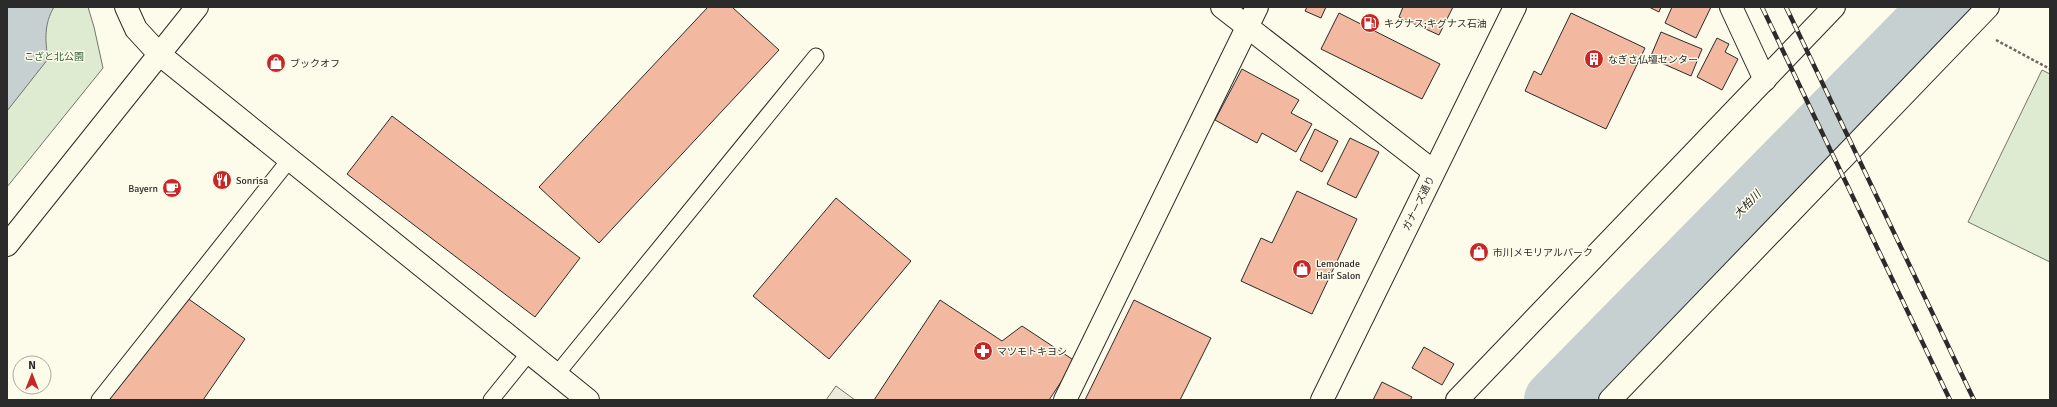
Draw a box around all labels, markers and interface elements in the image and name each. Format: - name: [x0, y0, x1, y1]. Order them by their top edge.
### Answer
- fuel station icon: キグナス;キグナス石油: [1359, 12, 1381, 34]
- place label: キグナス;キグナス石油: [1384, 18, 1487, 30]
- building icon: なぎさ仏壇センター: [1583, 48, 1605, 70]
- park label: こざと北公園: [24, 51, 84, 63]
- shop icon: ブックオフ: [265, 52, 287, 74]
- place label: なぎさ仏壇センター: [1608, 54, 1698, 66]
- place label: ブックオフ: [290, 58, 340, 70]
- restaurant icon: Sonrisa: [211, 169, 233, 191]
- street label: ガナーズ通り: [1400, 174, 1437, 233]
- place label: Sonrisa: [236, 175, 268, 187]
- cafe icon: Bayern: [161, 177, 183, 199]
- place label: Bayern: [128, 183, 158, 195]
- water label: 大柏川: [1731, 187, 1764, 221]
- shop icon: 市川メモリアルパーク: [1468, 241, 1490, 263]
- place label: 市川メモリアルパーク: [1493, 247, 1593, 259]
- shop icon: Lemonade Hair Salon: [1291, 258, 1313, 280]
- place label: Lemonade Hair Salon: [1316, 258, 1361, 282]
- pharmacy icon: マツモトキヨシ: [972, 340, 994, 362]
- place label: マツモトキヨシ: [997, 346, 1067, 358]
- north arrow: [12, 355, 52, 395]
- text: N: [28, 359, 36, 372]

